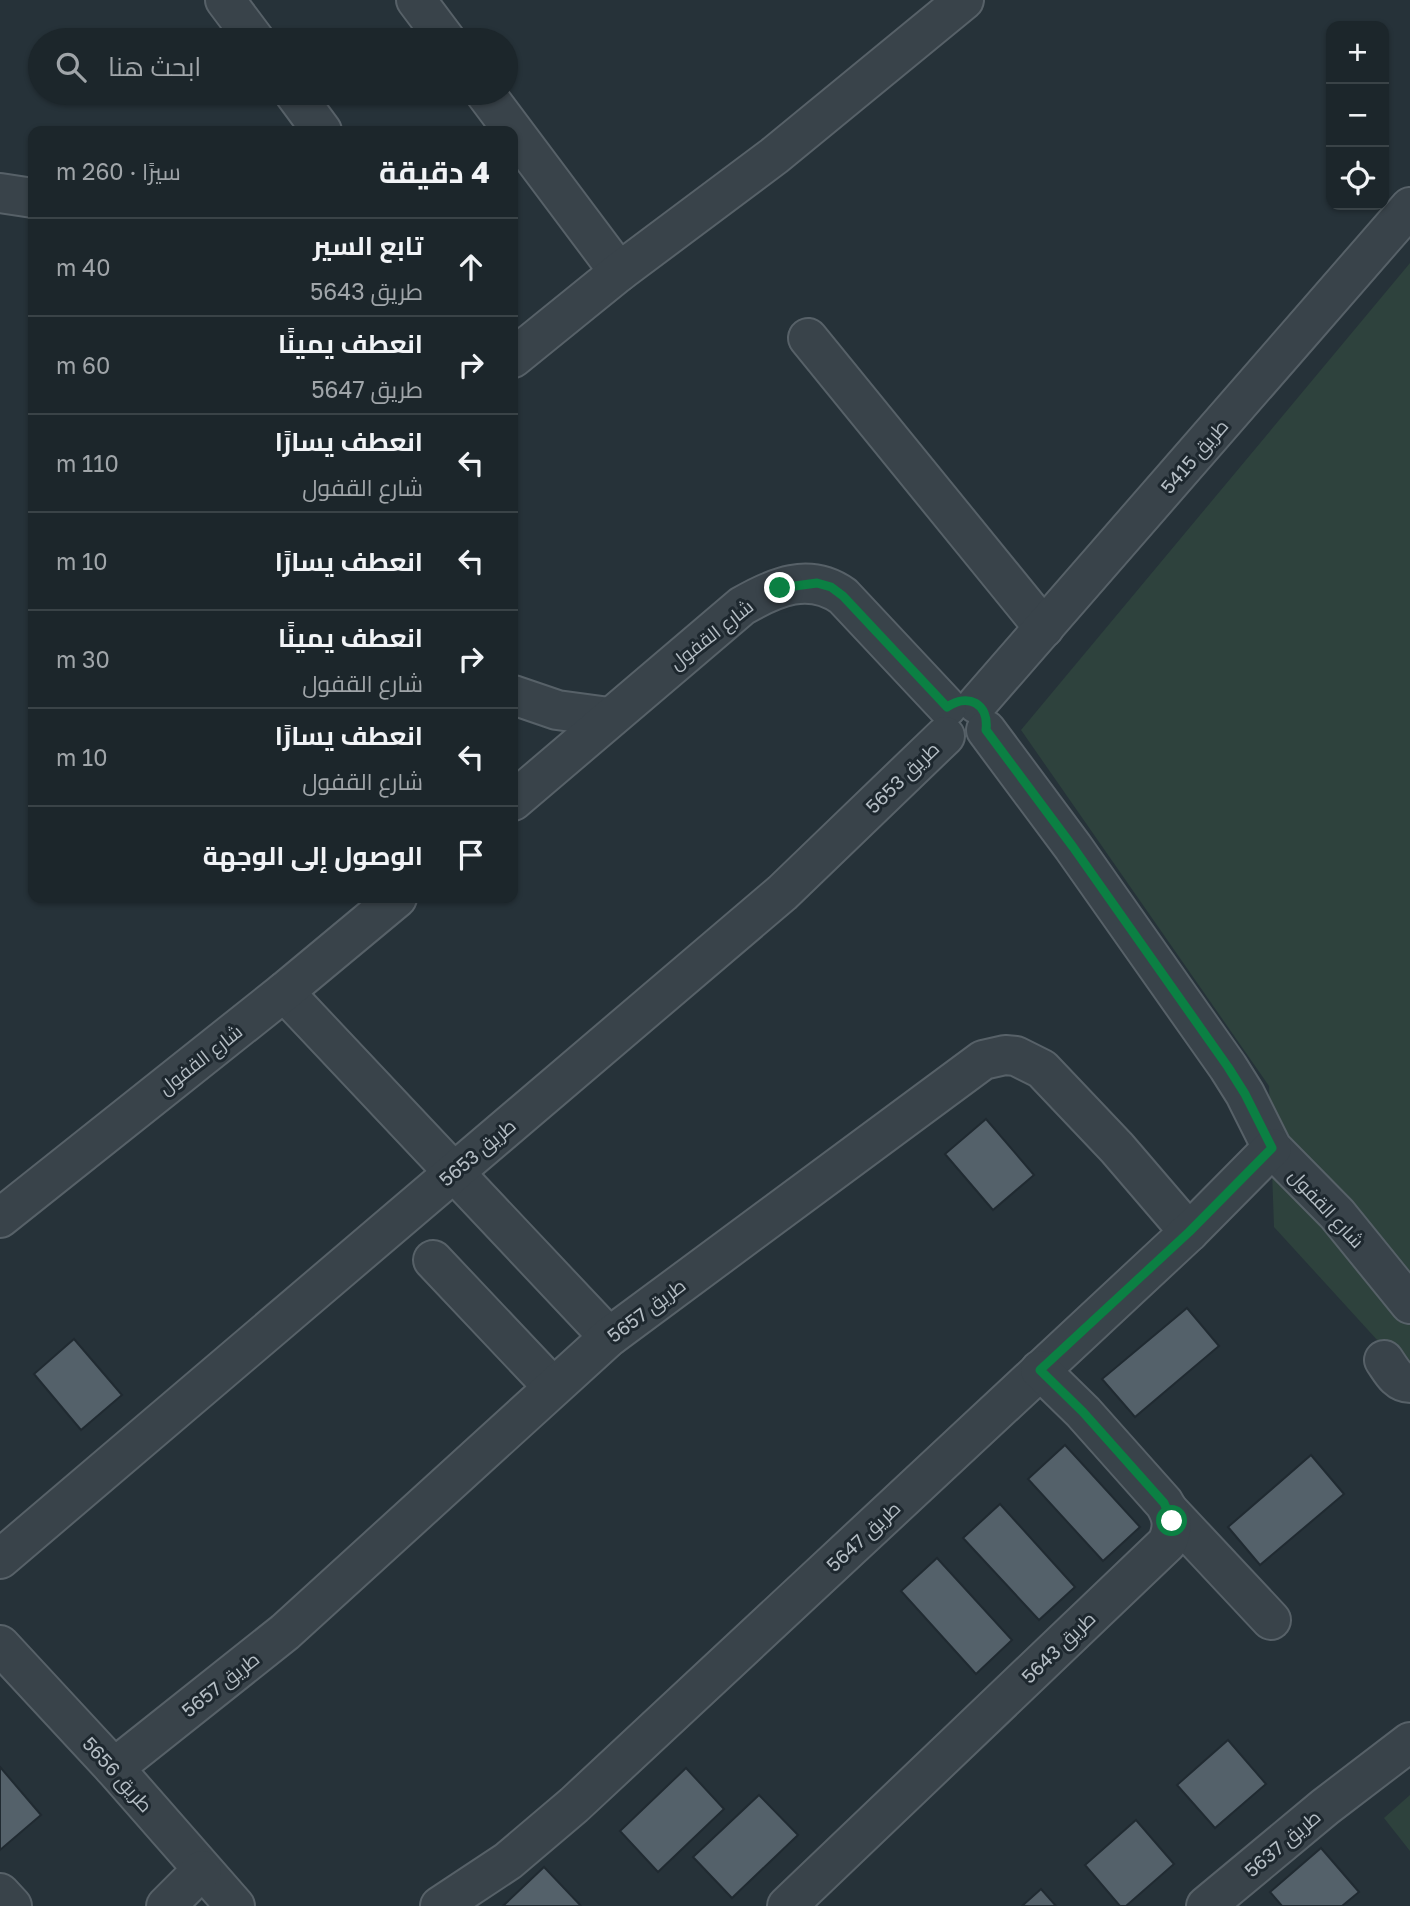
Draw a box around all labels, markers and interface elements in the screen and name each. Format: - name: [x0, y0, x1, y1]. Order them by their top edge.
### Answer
- map controls: [1326, 21, 1389, 210]
- button: +: [1326, 21, 1389, 84]
- search box: [28, 28, 518, 105]
- icon: search: [52, 48, 90, 86]
- text: ابحث هنا: [108, 51, 201, 82]
- button: −: [1326, 84, 1389, 147]
- button: locate: [1326, 147, 1389, 210]
- text: 4 دقيقة: [379, 154, 490, 190]
- text: سيرًا · 260 m: [56, 157, 181, 185]
- text: تابع السير: [313, 230, 423, 261]
- icon: ahead: [452, 248, 490, 286]
- text: 40 m: [56, 253, 110, 281]
- text: طريق 5643: [310, 277, 423, 305]
- text: انعطف يمينًا: [278, 328, 423, 359]
- icon: right: [452, 346, 490, 384]
- text: 60 m: [56, 351, 110, 379]
- text: طريق 5647: [311, 375, 423, 403]
- street label: طريق 5415: [1155, 414, 1234, 499]
- text: انعطف يسارًا: [275, 426, 423, 457]
- icon: left: [452, 444, 490, 482]
- text: 110 m: [56, 449, 119, 477]
- text: شارع القفول: [302, 473, 423, 501]
- icon: left: [452, 542, 490, 580]
- text: انعطف يسارًا: [275, 546, 423, 577]
- text: 10 m: [56, 547, 108, 575]
- route end: [764, 572, 795, 603]
- street label: شارع القفول: [665, 594, 759, 676]
- text: انعطف يمينًا: [278, 622, 423, 653]
- icon: right: [452, 640, 490, 678]
- text: 30 m: [56, 645, 110, 673]
- text: شارع القفول: [302, 669, 423, 697]
- text: انعطف يسارًا: [275, 720, 423, 751]
- street label: طريق 5653: [861, 736, 945, 819]
- icon: left: [452, 738, 490, 776]
- text: 10 m: [56, 743, 108, 771]
- text: شارع القفول: [302, 767, 423, 795]
- icon: arrive: [452, 836, 490, 874]
- text: الوصول إلى الوجهة: [203, 840, 423, 871]
- street label: شارع القفول: [154, 1019, 248, 1101]
- street label: طريق 5653: [434, 1113, 521, 1192]
- street label: شارع القفول: [1282, 1164, 1369, 1254]
- street label: طريق 5657: [602, 1273, 691, 1348]
- street label: طريق 5647: [821, 1496, 906, 1577]
- route start: [1156, 1505, 1187, 1536]
- street label: طريق 5643: [1016, 1606, 1101, 1689]
- street label: طريق 5657: [177, 1647, 264, 1723]
- street label: طريق 5656: [77, 1732, 158, 1818]
- street label: طريق 5637: [1239, 1805, 1326, 1883]

